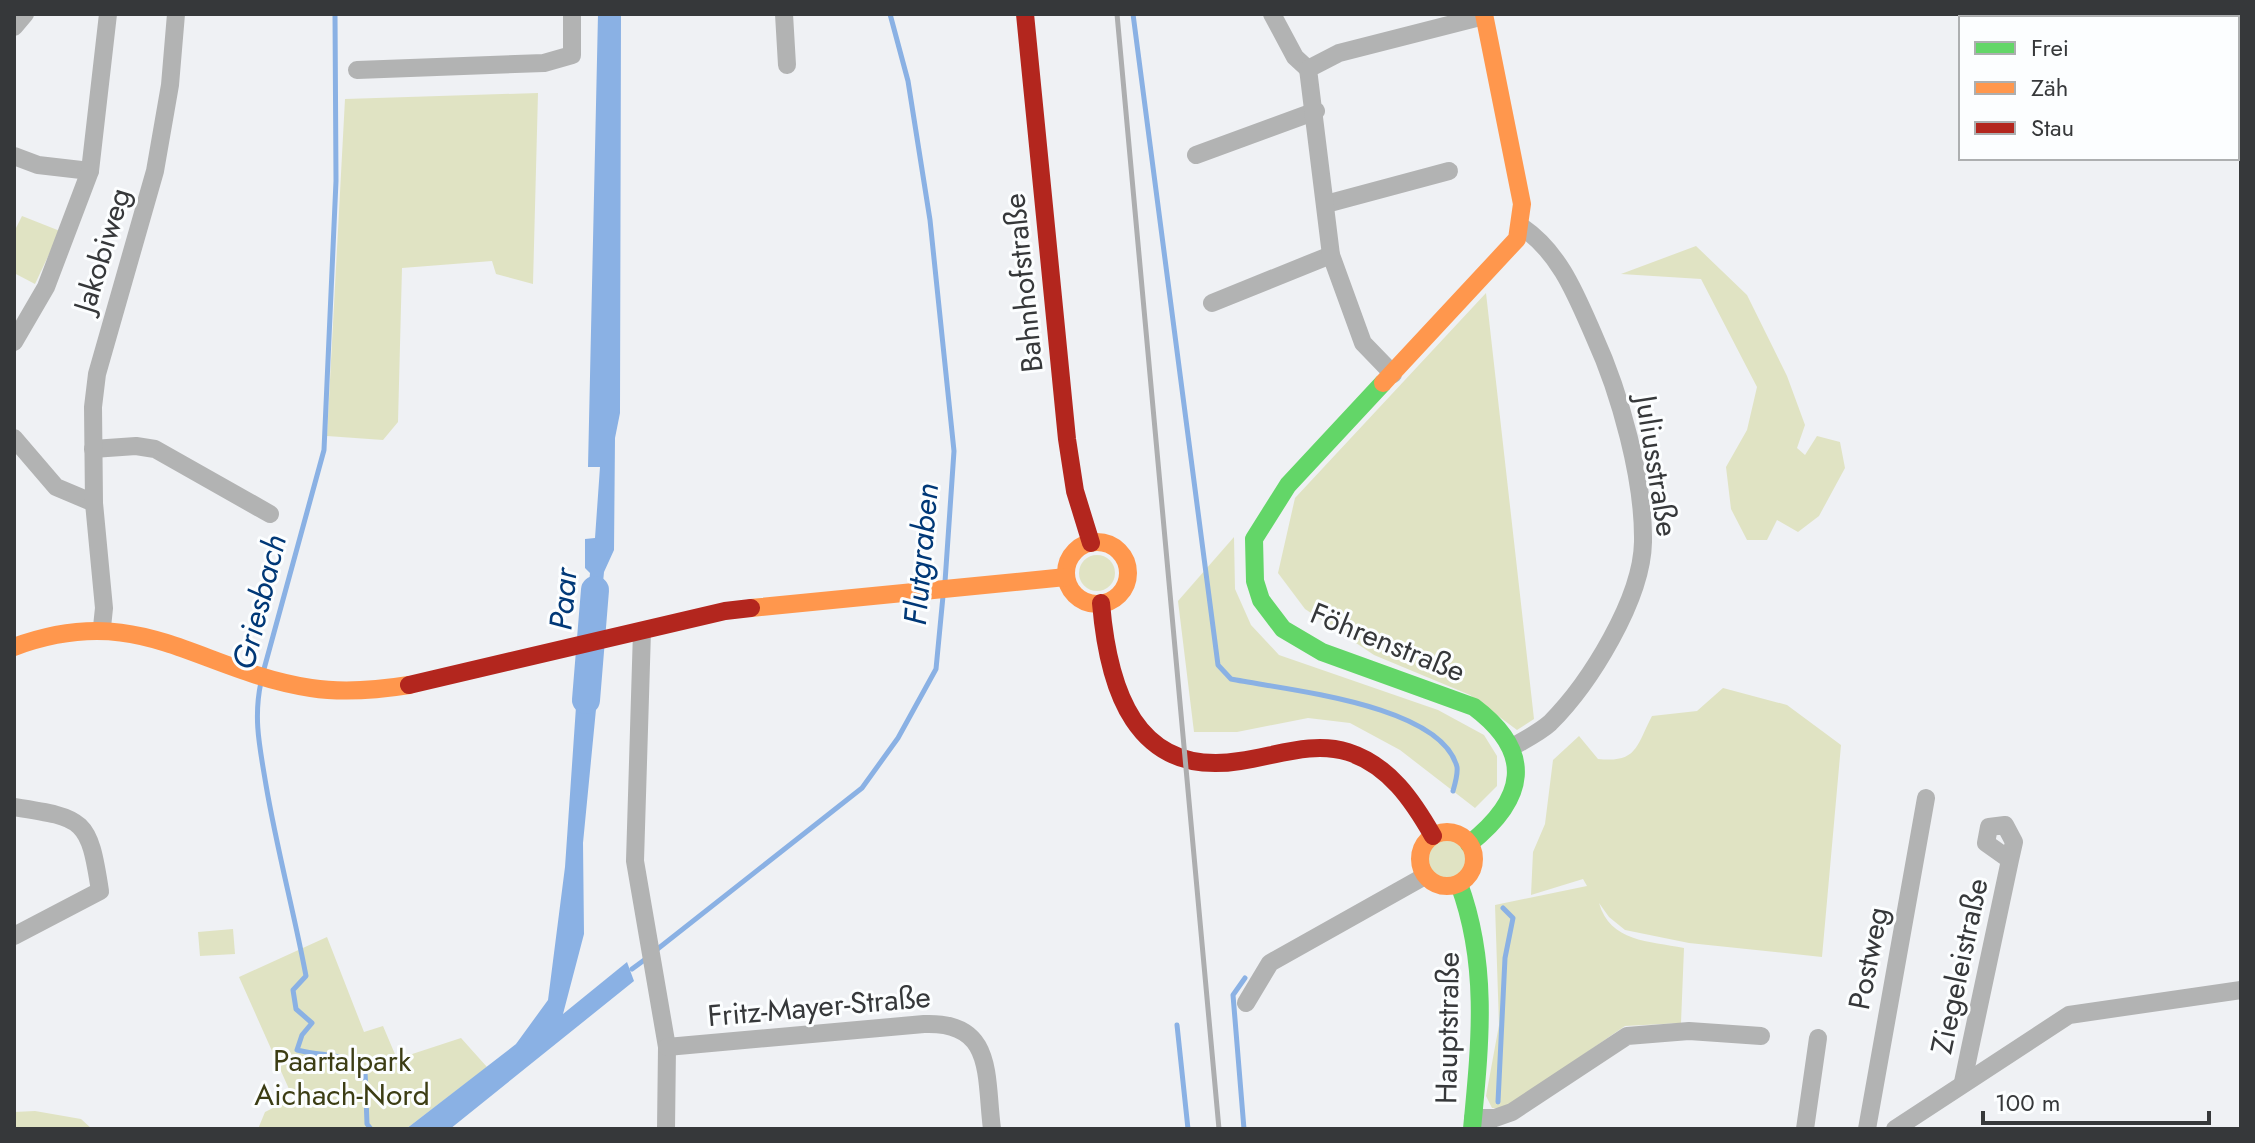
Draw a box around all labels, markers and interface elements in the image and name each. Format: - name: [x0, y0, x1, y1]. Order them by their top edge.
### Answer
- legend: [1959, 16, 2239, 160]
- text: Frei: [2031, 30, 2069, 65]
- text: Zäh: [2031, 70, 2068, 105]
- text: Stau: [2031, 110, 2074, 145]
- street label: Jakobiweg: [62, 182, 141, 321]
- street label: Bahnhofstraße: [992, 191, 1054, 375]
- street label: Juliusstraße: [1624, 389, 1689, 539]
- water label: Flutgraben: [892, 481, 950, 627]
- water label: Griesbach: [220, 530, 298, 674]
- water label: Paar: [537, 564, 589, 632]
- street label: Föhrenstraße: [1304, 591, 1472, 693]
- street label: Ziegeleistraße: [1919, 874, 1999, 1058]
- street label: Postweg: [1837, 903, 1899, 1013]
- street label: Hauptstraße: [1424, 951, 1470, 1105]
- street label: Fritz-Mayer-Straße: [706, 975, 932, 1037]
- park label: Paartalpark Aichach-Nord: [254, 1039, 430, 1116]
- scale bar: [1983, 1075, 2209, 1125]
- text: 100 m: [1995, 1085, 2061, 1120]

